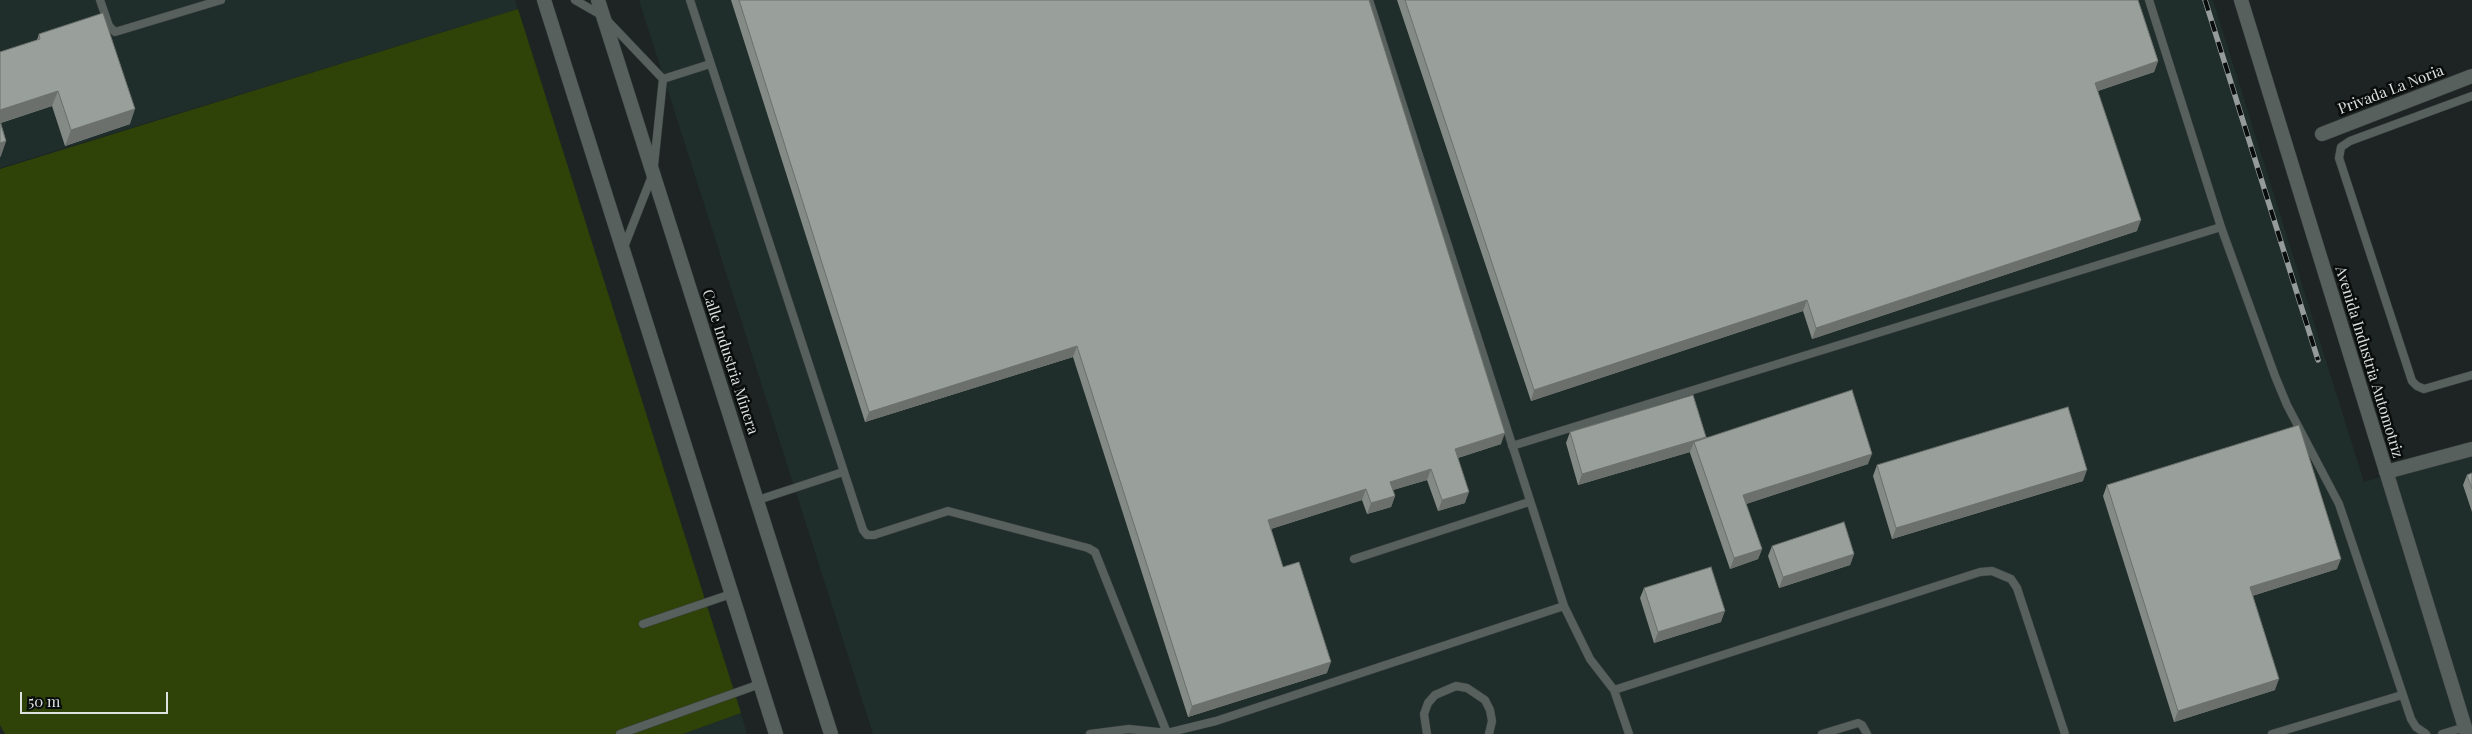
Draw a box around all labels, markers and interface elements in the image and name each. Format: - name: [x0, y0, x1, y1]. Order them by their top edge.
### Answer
- street label: Privada La Noria: [2336, 62, 2446, 118]
- street label: Avenida Industria Automotriz: [2331, 264, 2407, 460]
- street label: Calle Industria Minera: [698, 287, 762, 437]
- scale bar: [22, 682, 170, 714]
- text: 50 m: [28, 691, 60, 711]

